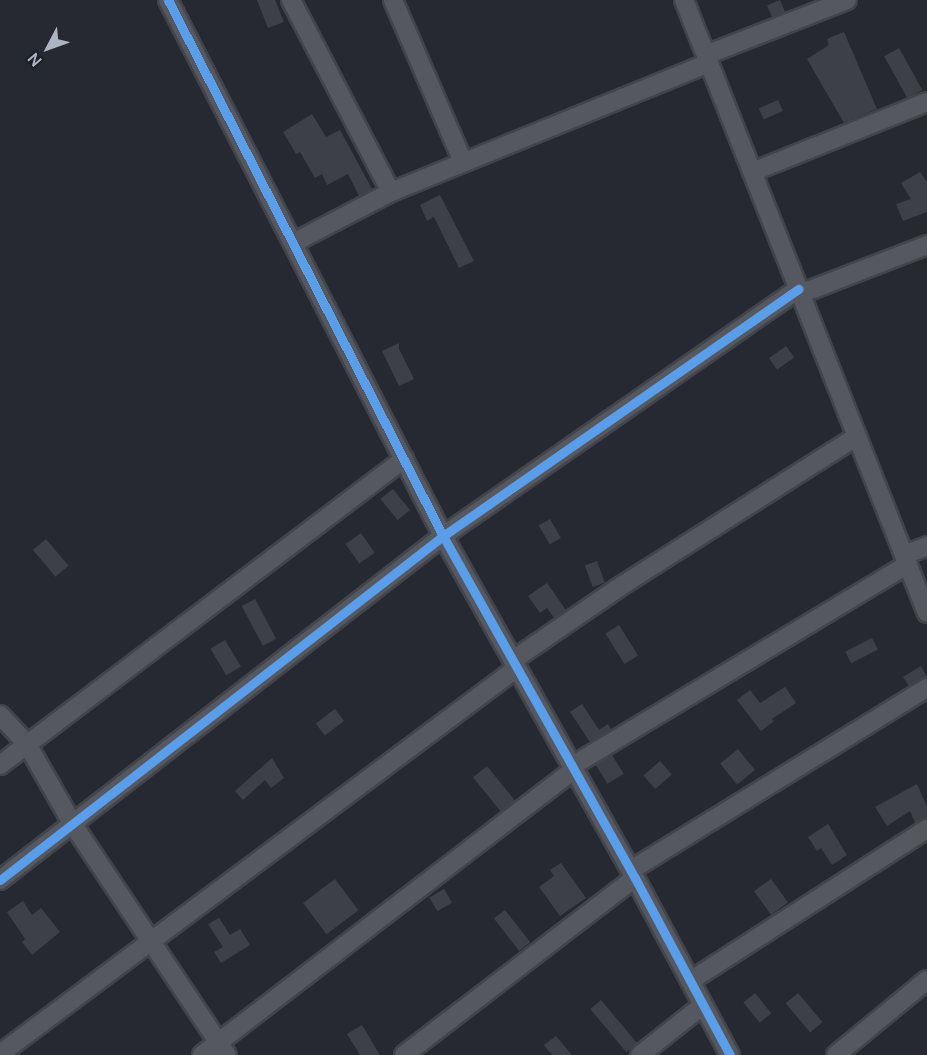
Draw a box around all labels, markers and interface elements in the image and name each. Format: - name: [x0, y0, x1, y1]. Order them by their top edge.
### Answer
- north arrow: [18, 18, 78, 78]
- text: N: [22, 48, 46, 71]

